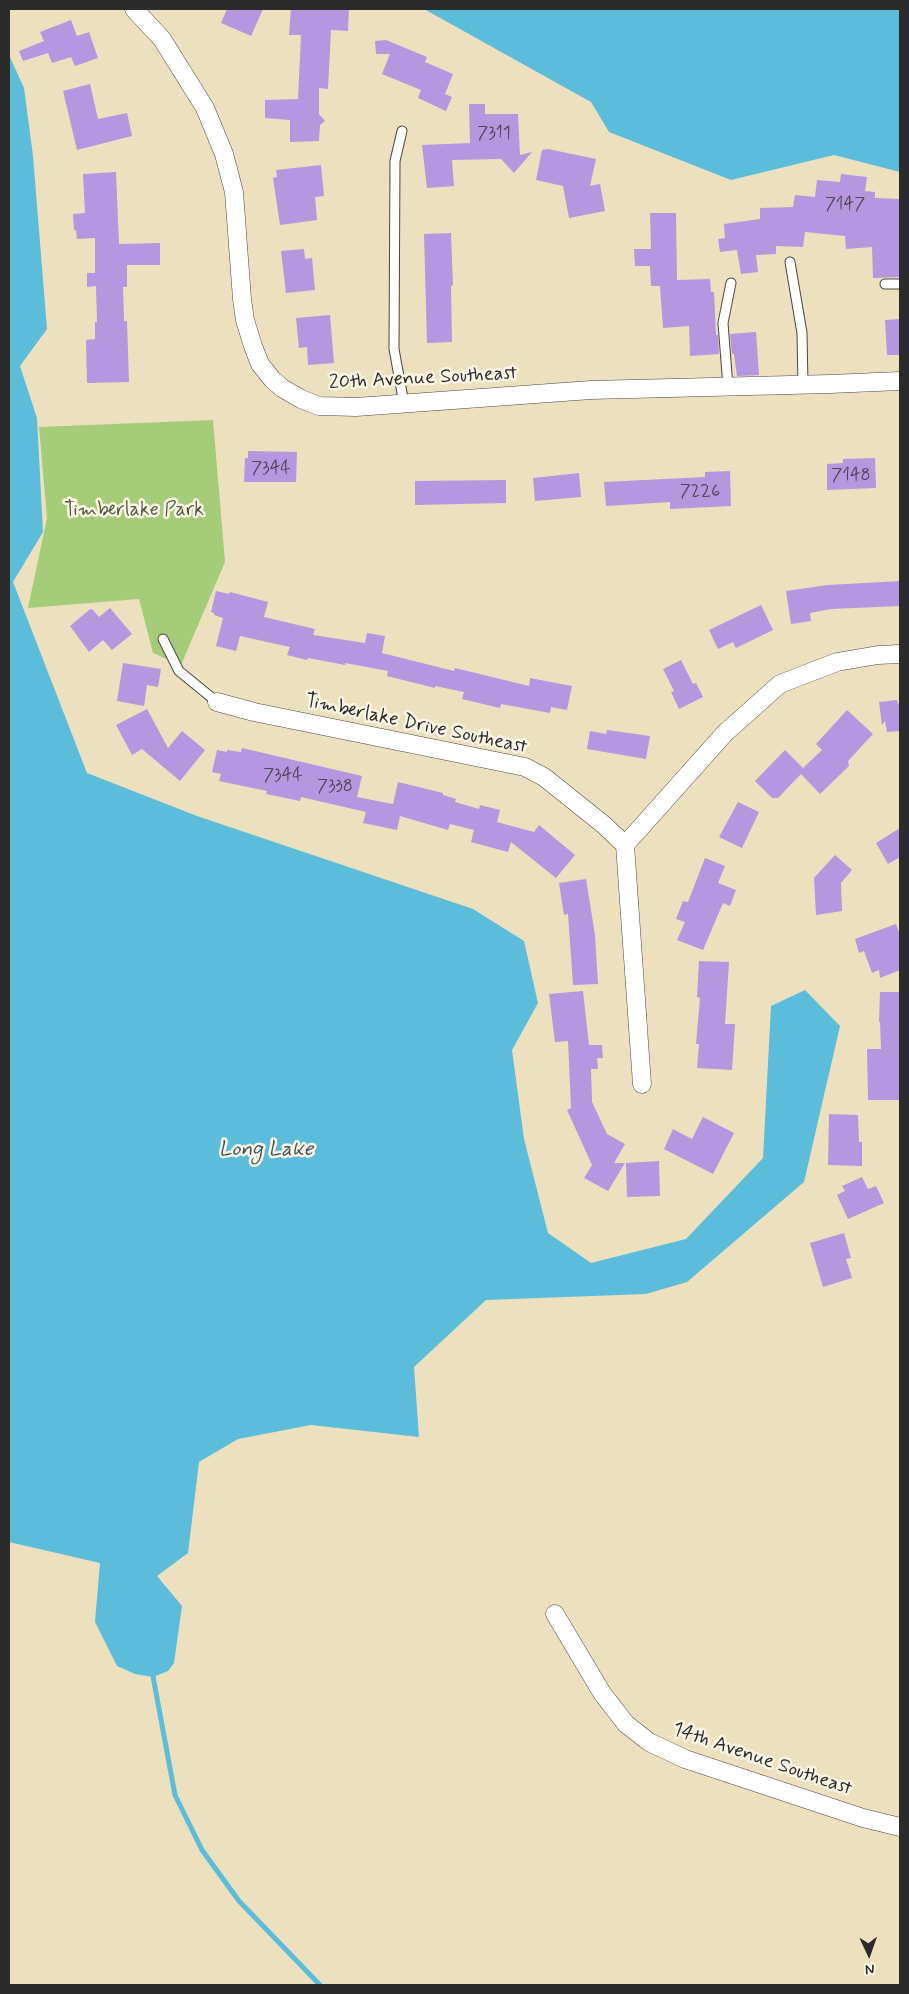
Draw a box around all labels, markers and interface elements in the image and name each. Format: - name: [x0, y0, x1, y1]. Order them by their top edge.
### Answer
- house number: 7311: [477, 123, 511, 145]
- house number: 7147: [825, 194, 865, 216]
- street label: 20th Avenue Southeast: [328, 362, 518, 396]
- house number: 7344: [251, 458, 291, 480]
- house number: 7148: [831, 465, 871, 487]
- house number: 7226: [680, 481, 720, 503]
- park label: Timberlake Park: [64, 499, 204, 523]
- street label: Timberlake Drive Southeast: [303, 690, 529, 760]
- house number: 7344: [263, 765, 303, 787]
- house number: 7338: [317, 776, 353, 798]
- water label: Long Lake: [219, 1138, 313, 1164]
- street label: 14th Avenue Southeast: [669, 1718, 855, 1802]
- north arrow: [844, 1929, 894, 1979]
- text: N: [865, 1960, 875, 1978]

